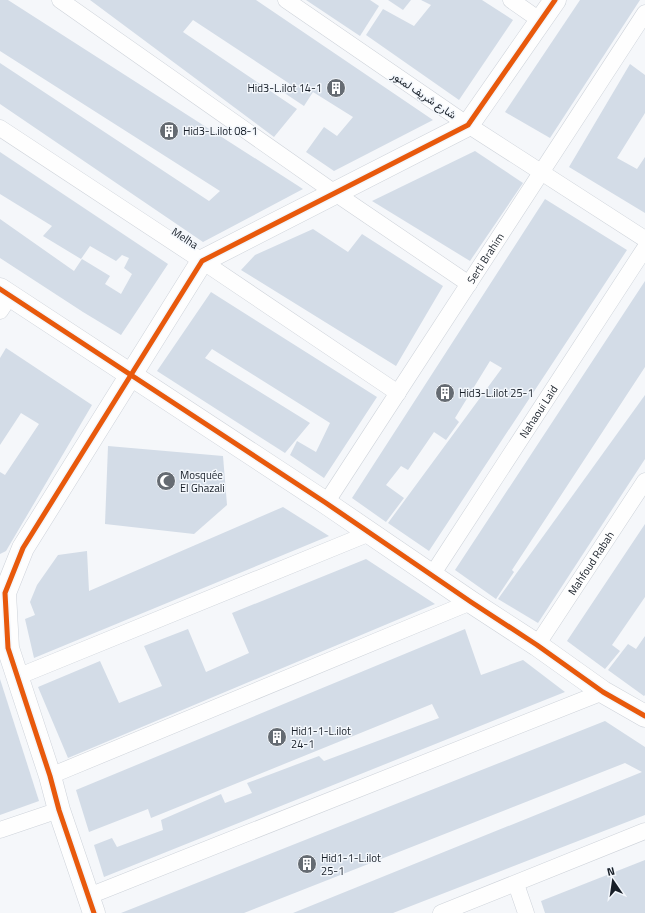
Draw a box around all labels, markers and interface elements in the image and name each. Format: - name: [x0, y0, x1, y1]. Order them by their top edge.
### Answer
- street label: شارع شريف لمنور: [387, 67, 460, 123]
- building icon: Hid3-L.ilot 14-1: [325, 77, 347, 99]
- place label: Hid3-L.ilot 14-1: [247, 80, 322, 96]
- building icon: Hid3-L.ilot 08-1: [158, 120, 180, 142]
- place label: Hid3-L.ilot 08-1: [183, 123, 258, 139]
- street label: Melha: [169, 223, 202, 253]
- street label: Serti Brahim: [463, 230, 508, 287]
- building icon: Hid3-L.ilot 25-1: [434, 382, 456, 404]
- street label: Nahaoui Laid: [515, 382, 562, 441]
- place label: Hid3-L.ilot 25-1: [459, 385, 534, 401]
- place label: Mosquée El Ghazali: [180, 467, 225, 496]
- mosque icon: Mosquée El Ghazali: [155, 470, 177, 492]
- street label: Mahfoud Rabah: [564, 528, 618, 598]
- place label: Hid1-1-L.ilot 24-1: [291, 723, 351, 752]
- building icon: Hid1-1-L.ilot 24-1: [266, 726, 288, 748]
- place label: Hid1-1-L.ilot 25-1: [321, 850, 381, 879]
- building icon: Hid1-1-L.ilot 25-1: [296, 853, 318, 875]
- north arrow: [593, 861, 633, 901]
- text: N: [605, 863, 616, 880]

